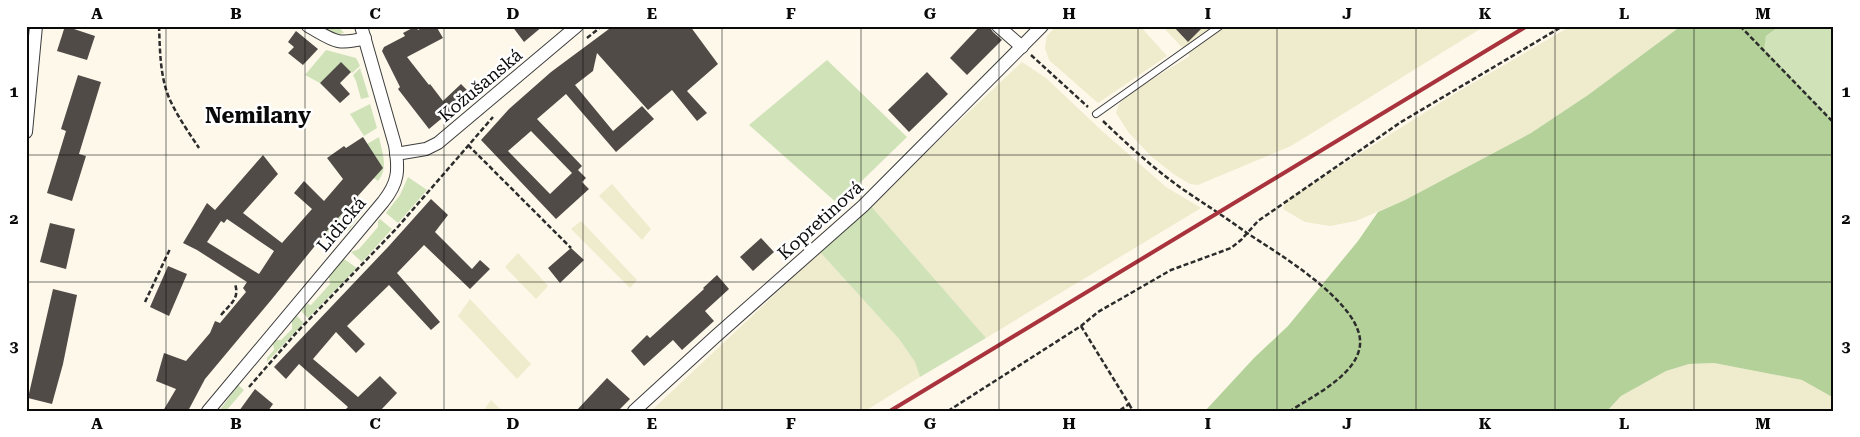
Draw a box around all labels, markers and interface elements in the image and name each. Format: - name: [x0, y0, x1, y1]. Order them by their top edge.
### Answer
- text: A: [91, 4, 103, 23]
- text: B: [230, 4, 242, 23]
- text: C: [369, 4, 381, 23]
- text: D: [507, 4, 520, 23]
- text: E: [647, 4, 657, 23]
- text: F: [786, 4, 796, 23]
- text: G: [924, 4, 937, 23]
- text: H: [1062, 4, 1076, 23]
- text: I: [1205, 4, 1211, 23]
- text: J: [1342, 4, 1352, 23]
- text: K: [1479, 4, 1492, 23]
- text: L: [1619, 4, 1629, 23]
- text: M: [1755, 4, 1771, 23]
- street label: Kožušanská: [434, 44, 526, 126]
- text: 1: [10, 82, 19, 101]
- text: 1: [1842, 82, 1851, 101]
- district label: Nemilany: [205, 103, 312, 128]
- street label: Kopretinová: [773, 176, 867, 264]
- street label: Lidická: [312, 192, 370, 256]
- text: 2: [10, 209, 19, 228]
- text: 2: [1842, 209, 1851, 228]
- text: 3: [10, 337, 19, 356]
- text: 3: [1842, 337, 1851, 356]
- text: A: [91, 414, 103, 433]
- text: B: [230, 414, 242, 433]
- text: C: [369, 414, 381, 433]
- text: D: [507, 414, 520, 433]
- text: E: [647, 414, 657, 433]
- text: F: [786, 414, 796, 433]
- text: G: [924, 414, 937, 433]
- text: H: [1062, 414, 1076, 433]
- text: I: [1205, 414, 1211, 433]
- text: J: [1342, 414, 1352, 433]
- text: K: [1479, 414, 1492, 433]
- text: L: [1619, 414, 1629, 433]
- text: M: [1755, 414, 1771, 433]

